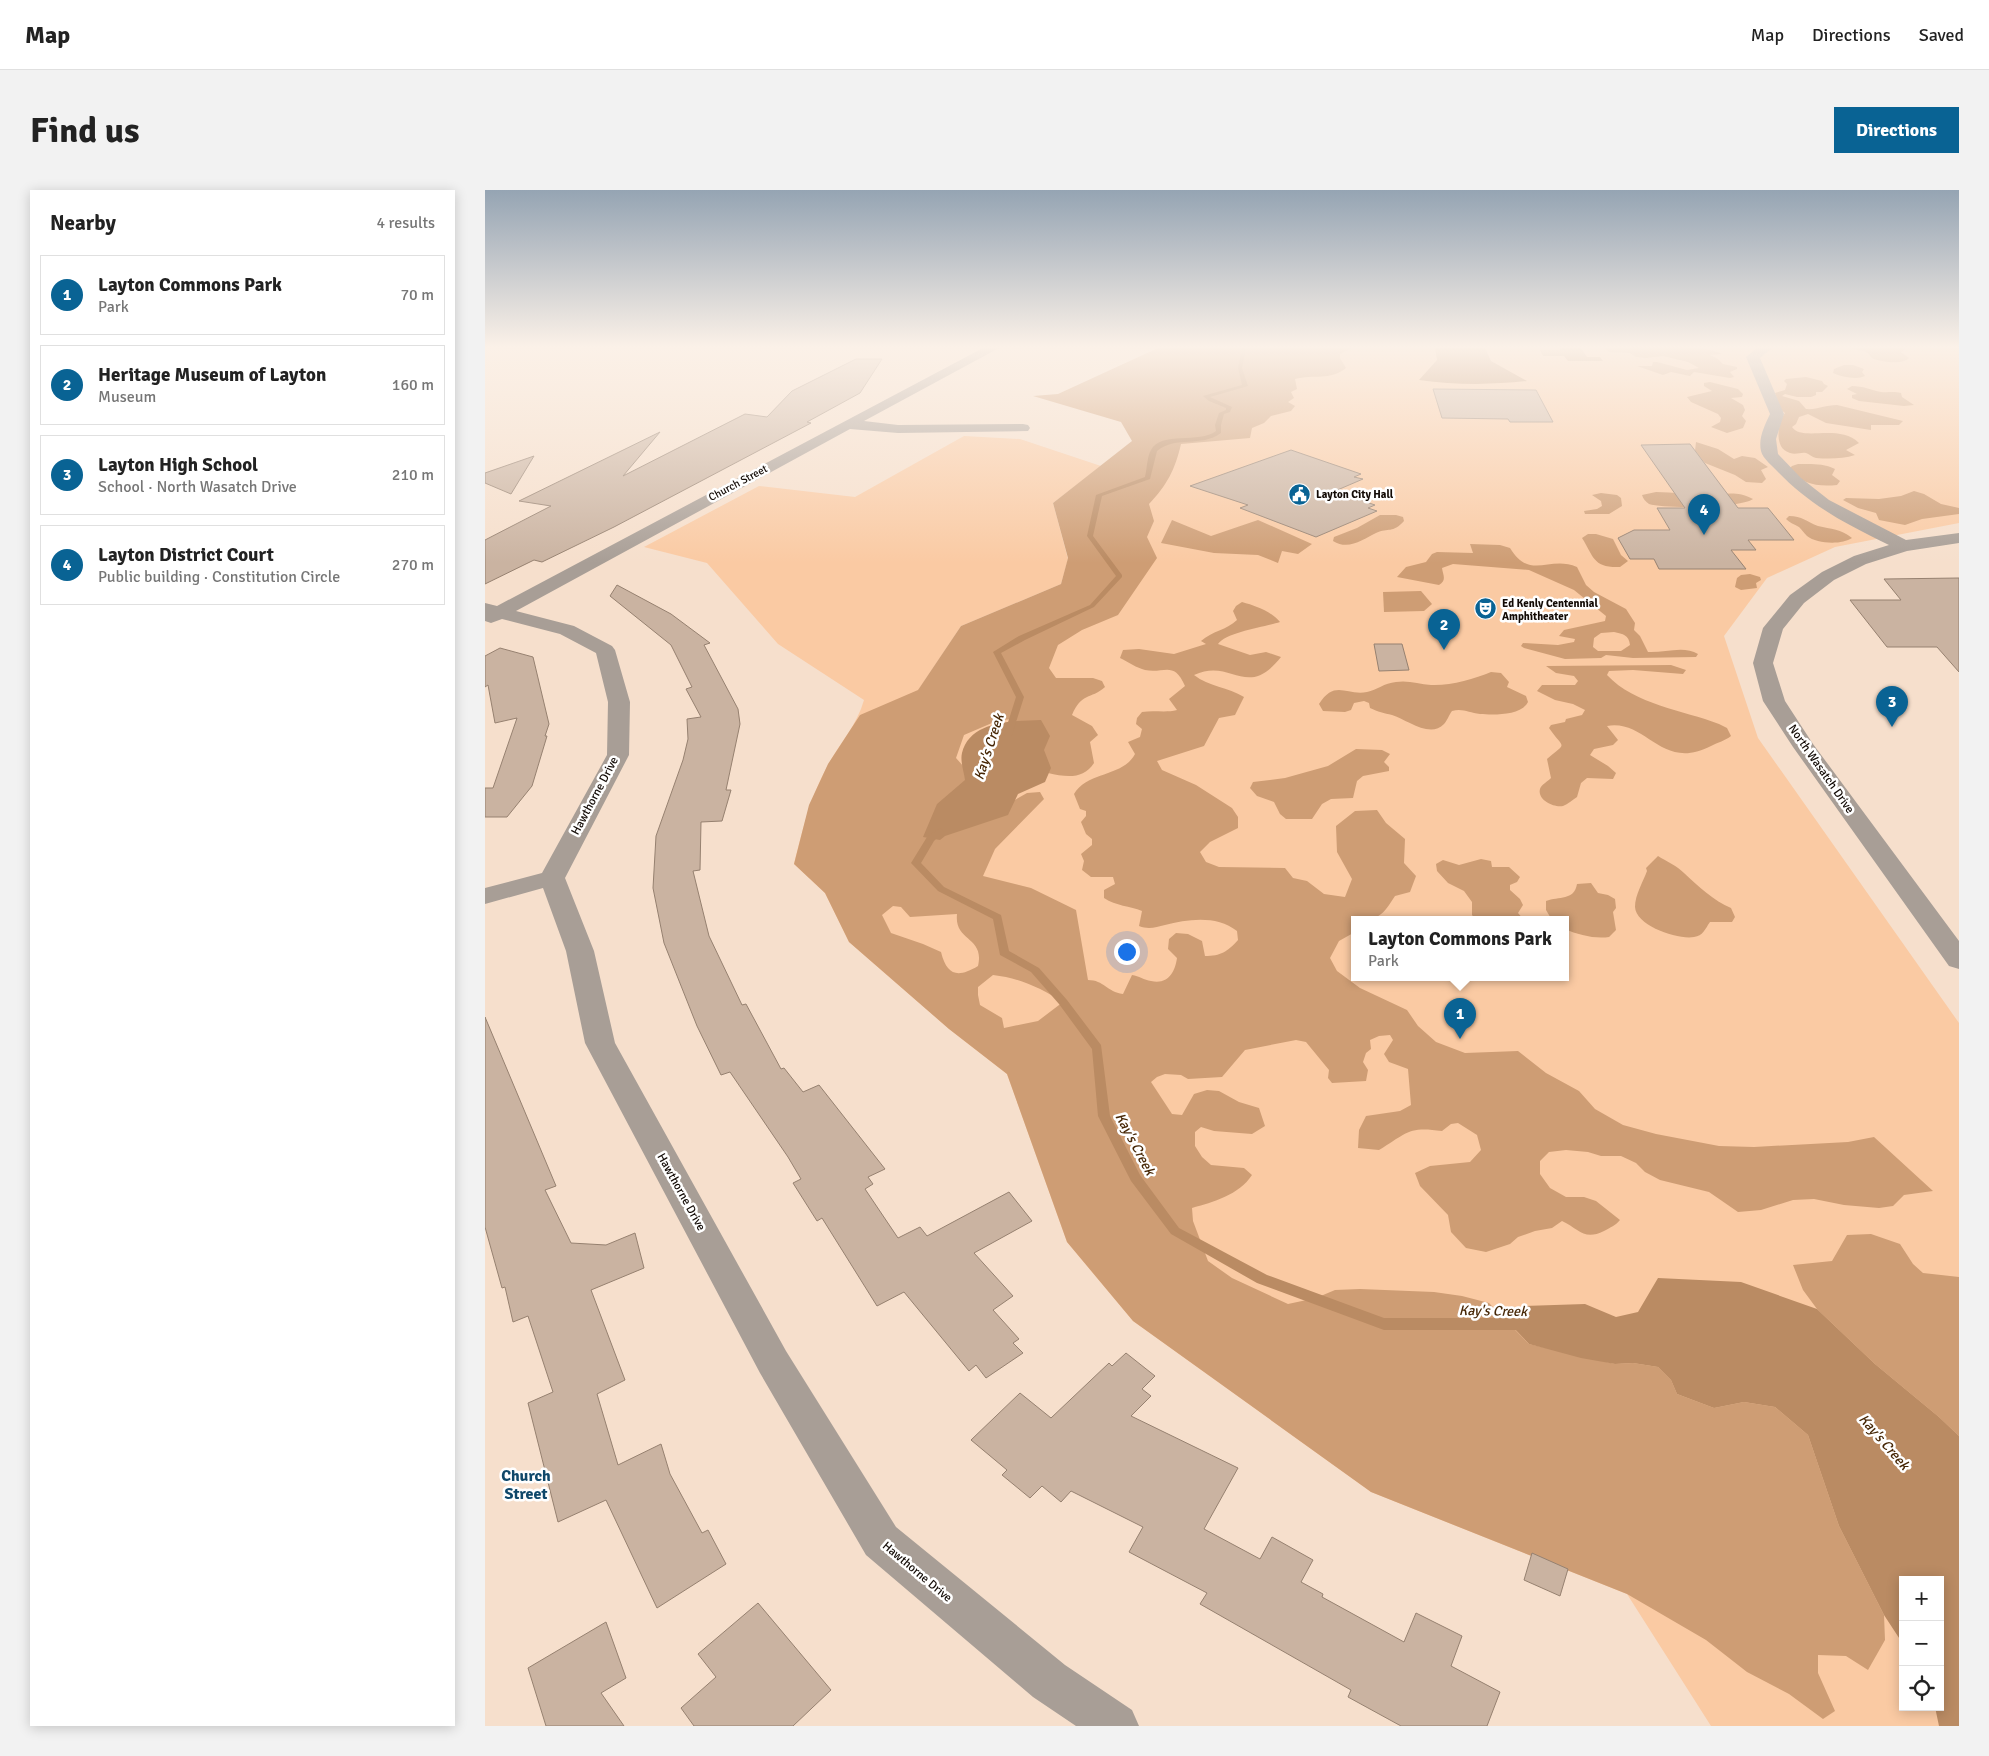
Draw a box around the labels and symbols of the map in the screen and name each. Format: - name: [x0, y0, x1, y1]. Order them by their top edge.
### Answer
- street label: Church Street: [706, 462, 770, 504]
- public building icon: Layton City Hall: [1288, 482, 1312, 506]
- place label: Layton City Hall: [1316, 488, 1394, 501]
- pin: 4: [1688, 494, 1720, 535]
- theatre icon: Ed Kenly Centennial Amphitheater: [1474, 597, 1498, 621]
- place label: Ed Kenly Centennial Amphitheater: [1502, 597, 1598, 623]
- pin: 2: [1428, 609, 1460, 650]
- pin: 3: [1876, 686, 1908, 727]
- water label: Kay's Creek: [970, 710, 1008, 782]
- street label: North Wasatch Drive: [1785, 722, 1857, 816]
- street label: Hawthorne Drive: [568, 754, 622, 838]
- your location: [1114, 939, 1140, 965]
- pin: 1: [1444, 998, 1476, 1039]
- water label: Kay's Creek: [1111, 1110, 1159, 1180]
- street label: Hawthorne Drive: [654, 1151, 708, 1233]
- water label: Kay's Creek: [1459, 1302, 1529, 1320]
- water label: Kay's Creek: [1855, 1411, 1914, 1475]
- district label: Church Street: [501, 1466, 551, 1504]
- street label: Hawthorne Drive: [879, 1539, 955, 1605]

